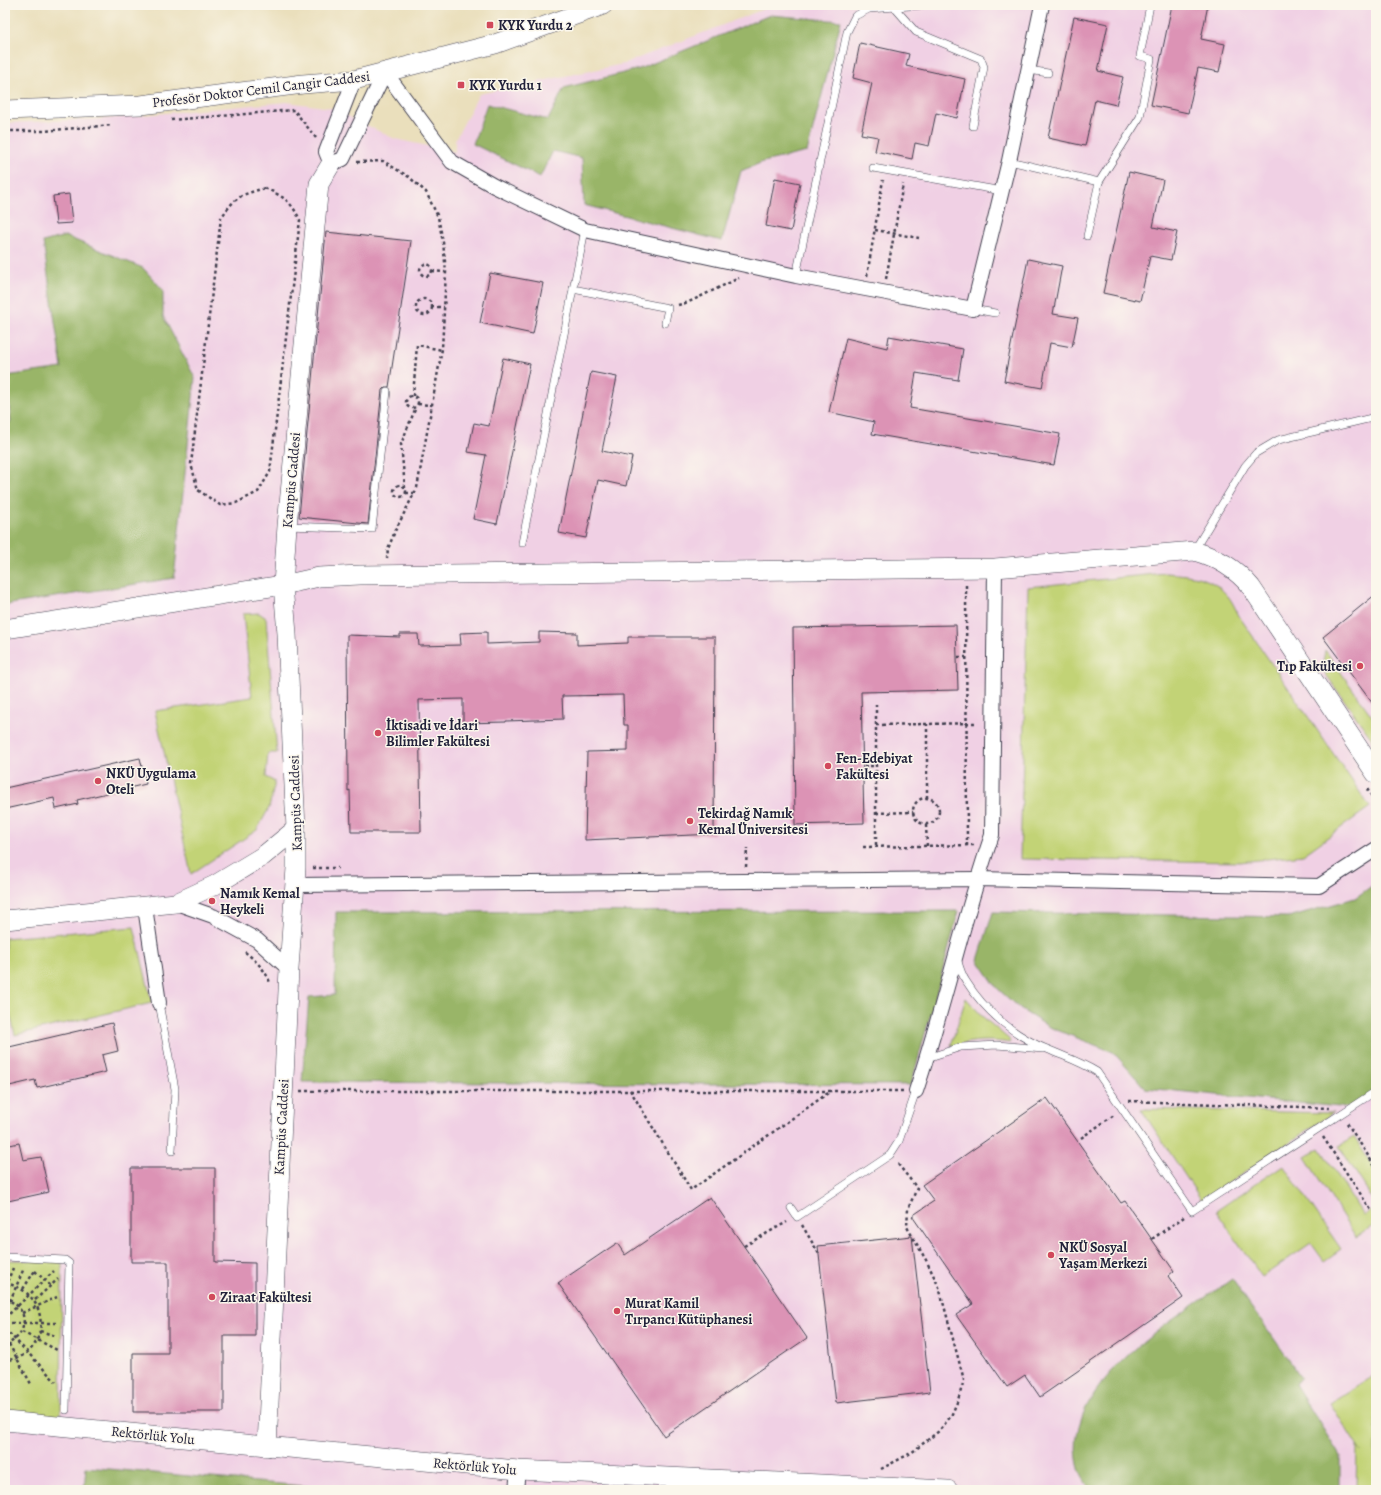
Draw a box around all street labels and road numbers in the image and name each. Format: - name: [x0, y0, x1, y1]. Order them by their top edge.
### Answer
- street label: Profesör Doktor Cemil Cangir Caddesi: [151, 67, 371, 112]
- street label: Kampüs Caddesi: [278, 431, 305, 529]
- street label: Kampüs Caddesi: [284, 754, 307, 851]
- street label: Kampüs Caddesi: [269, 1078, 294, 1176]
- street label: Rektörlük Yolu: [110, 1422, 196, 1449]
- street label: Rektörlük Yolu: [432, 1453, 518, 1480]

